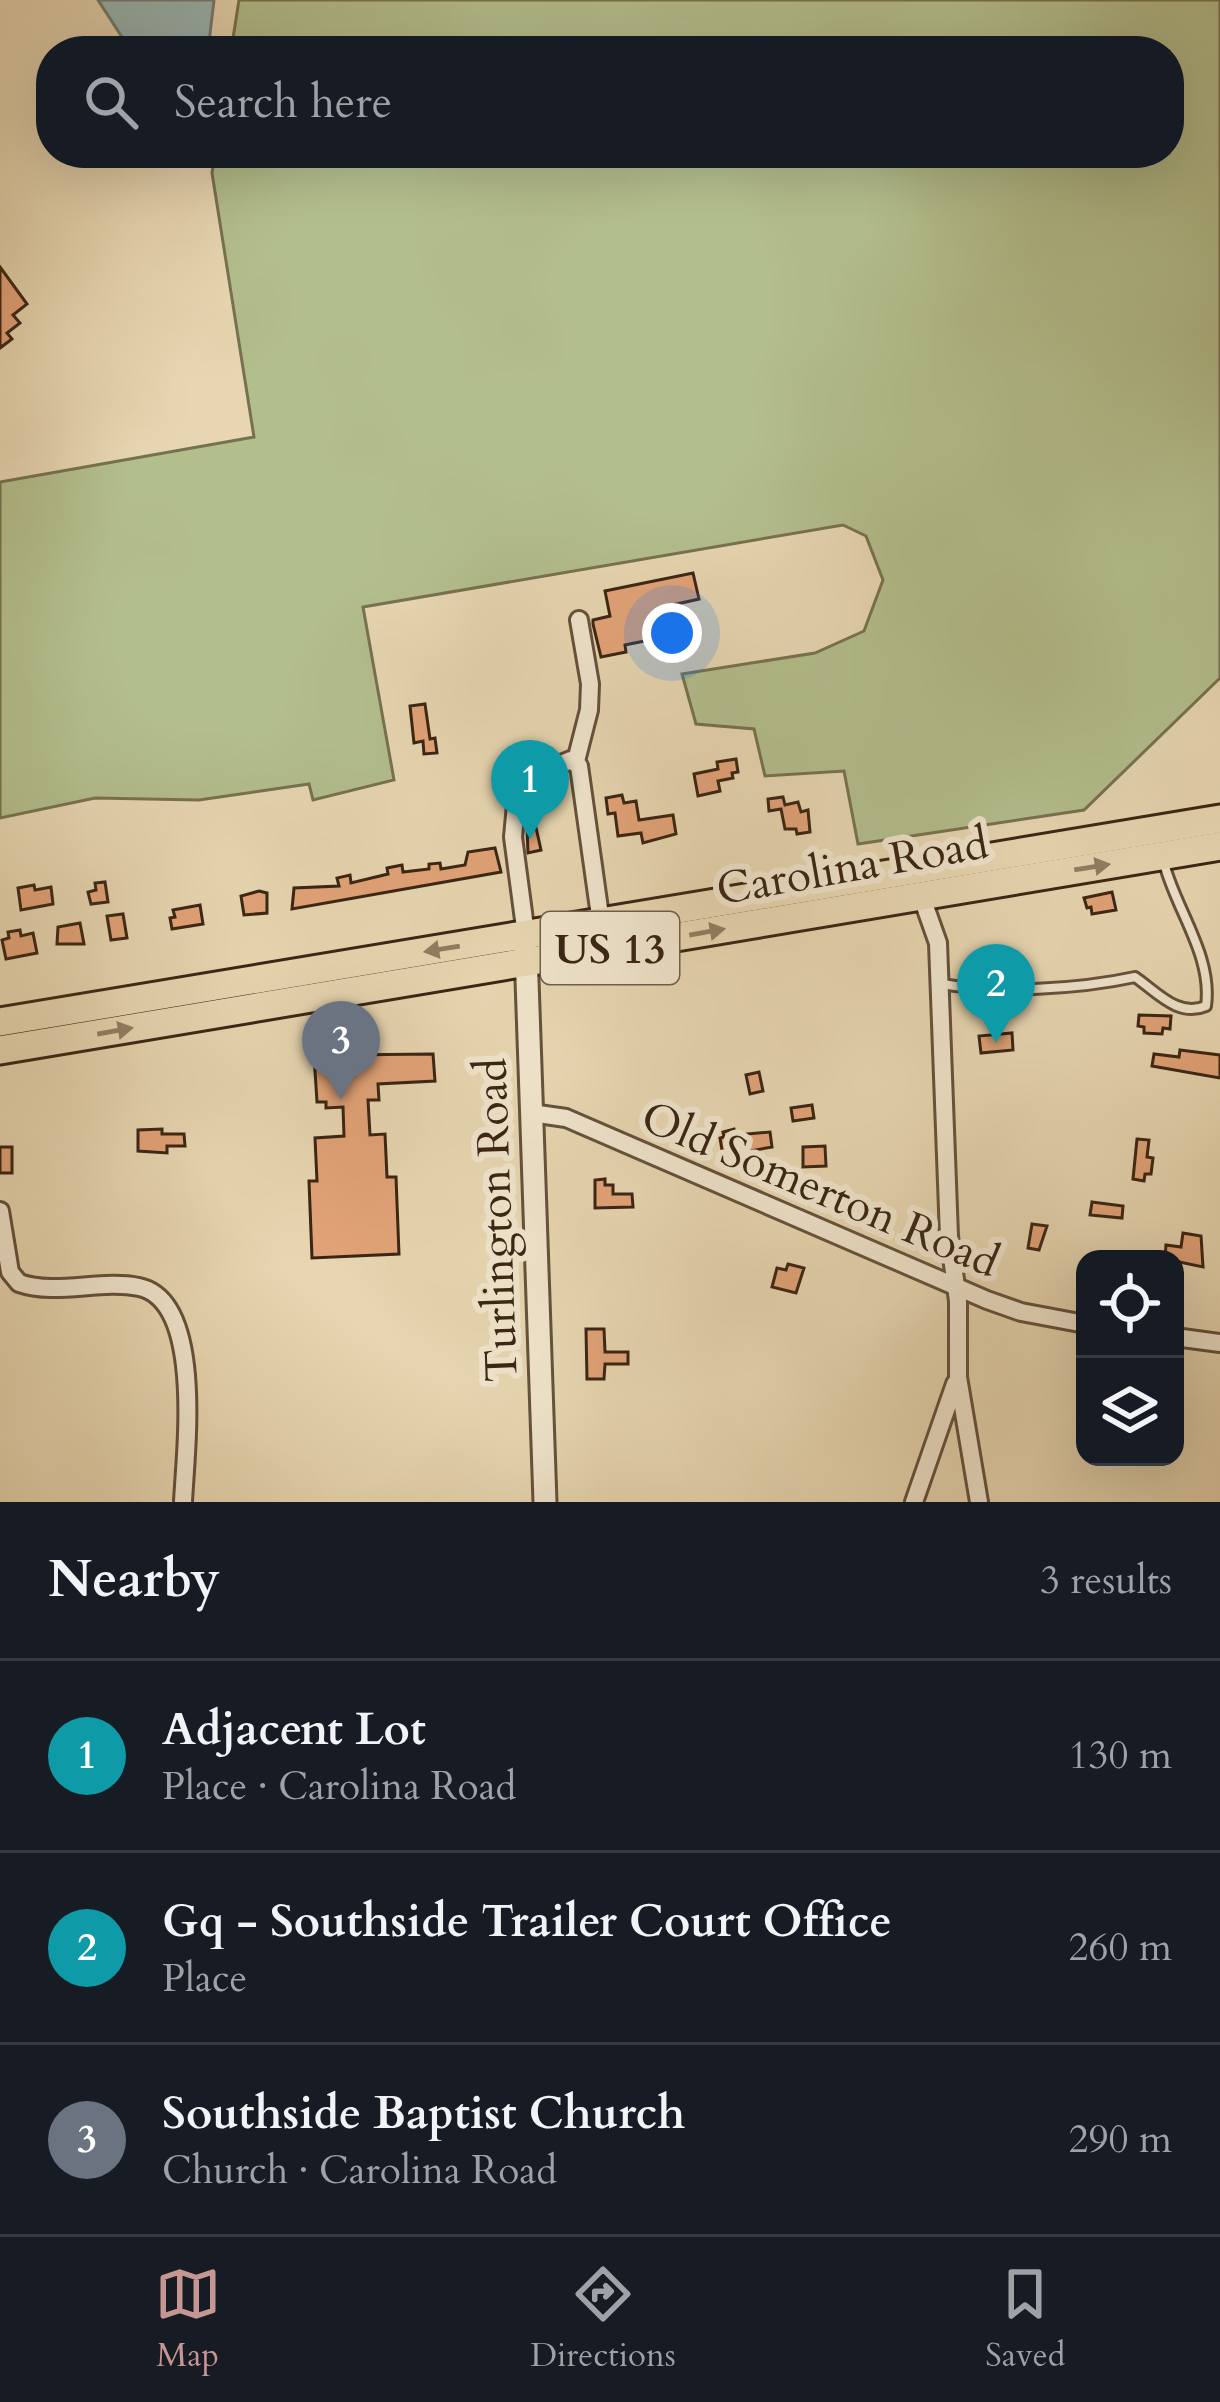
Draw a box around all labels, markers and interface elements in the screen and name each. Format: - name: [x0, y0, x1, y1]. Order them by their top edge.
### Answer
- search box: [36, 36, 1184, 168]
- icon: search: [78, 69, 144, 135]
- text: Search here: [174, 72, 392, 133]
- your location: [642, 603, 702, 663]
- pin: 1: [491, 740, 569, 839]
- street label: Carolina Road: [712, 813, 993, 920]
- one-way arrow: [1073, 858, 1111, 876]
- road number: US 13: [541, 912, 679, 984]
- one-way arrow: [689, 922, 726, 941]
- one-way arrow: [422, 940, 460, 959]
- pin: 2: [957, 944, 1035, 1043]
- pin: 3: [302, 1001, 380, 1100]
- one-way arrow: [97, 1021, 135, 1039]
- street label: Turlington Road: [460, 1057, 533, 1383]
- street label: Old Somerton Road: [632, 1086, 1009, 1292]
- map controls: [1076, 1250, 1184, 1466]
- button: locate: [1076, 1250, 1184, 1358]
- button: layers: [1076, 1358, 1184, 1466]
- text: Nearby: [48, 1545, 220, 1615]
- text: 3 results: [1040, 1554, 1172, 1607]
- text: Adjacent Lot: [162, 1699, 426, 1760]
- text: 1: [77, 1729, 97, 1782]
- text: 130 m: [1069, 1729, 1172, 1782]
- text: Place · Carolina Road: [162, 1760, 516, 1813]
- text: Gq - Southside Trailer Court Office: [162, 1891, 892, 1952]
- text: 2: [77, 1921, 97, 1974]
- text: 260 m: [1069, 1921, 1172, 1974]
- text: Place: [162, 1952, 247, 2005]
- text: Southside Baptist Church: [162, 2083, 685, 2144]
- text: 3: [77, 2113, 97, 2166]
- text: 290 m: [1069, 2113, 1172, 2166]
- text: Church · Carolina Road: [162, 2144, 557, 2197]
- tab: Map: [155, 2261, 221, 2378]
- tab: Directions: [530, 2261, 676, 2378]
- tab: Saved: [985, 2261, 1065, 2378]

